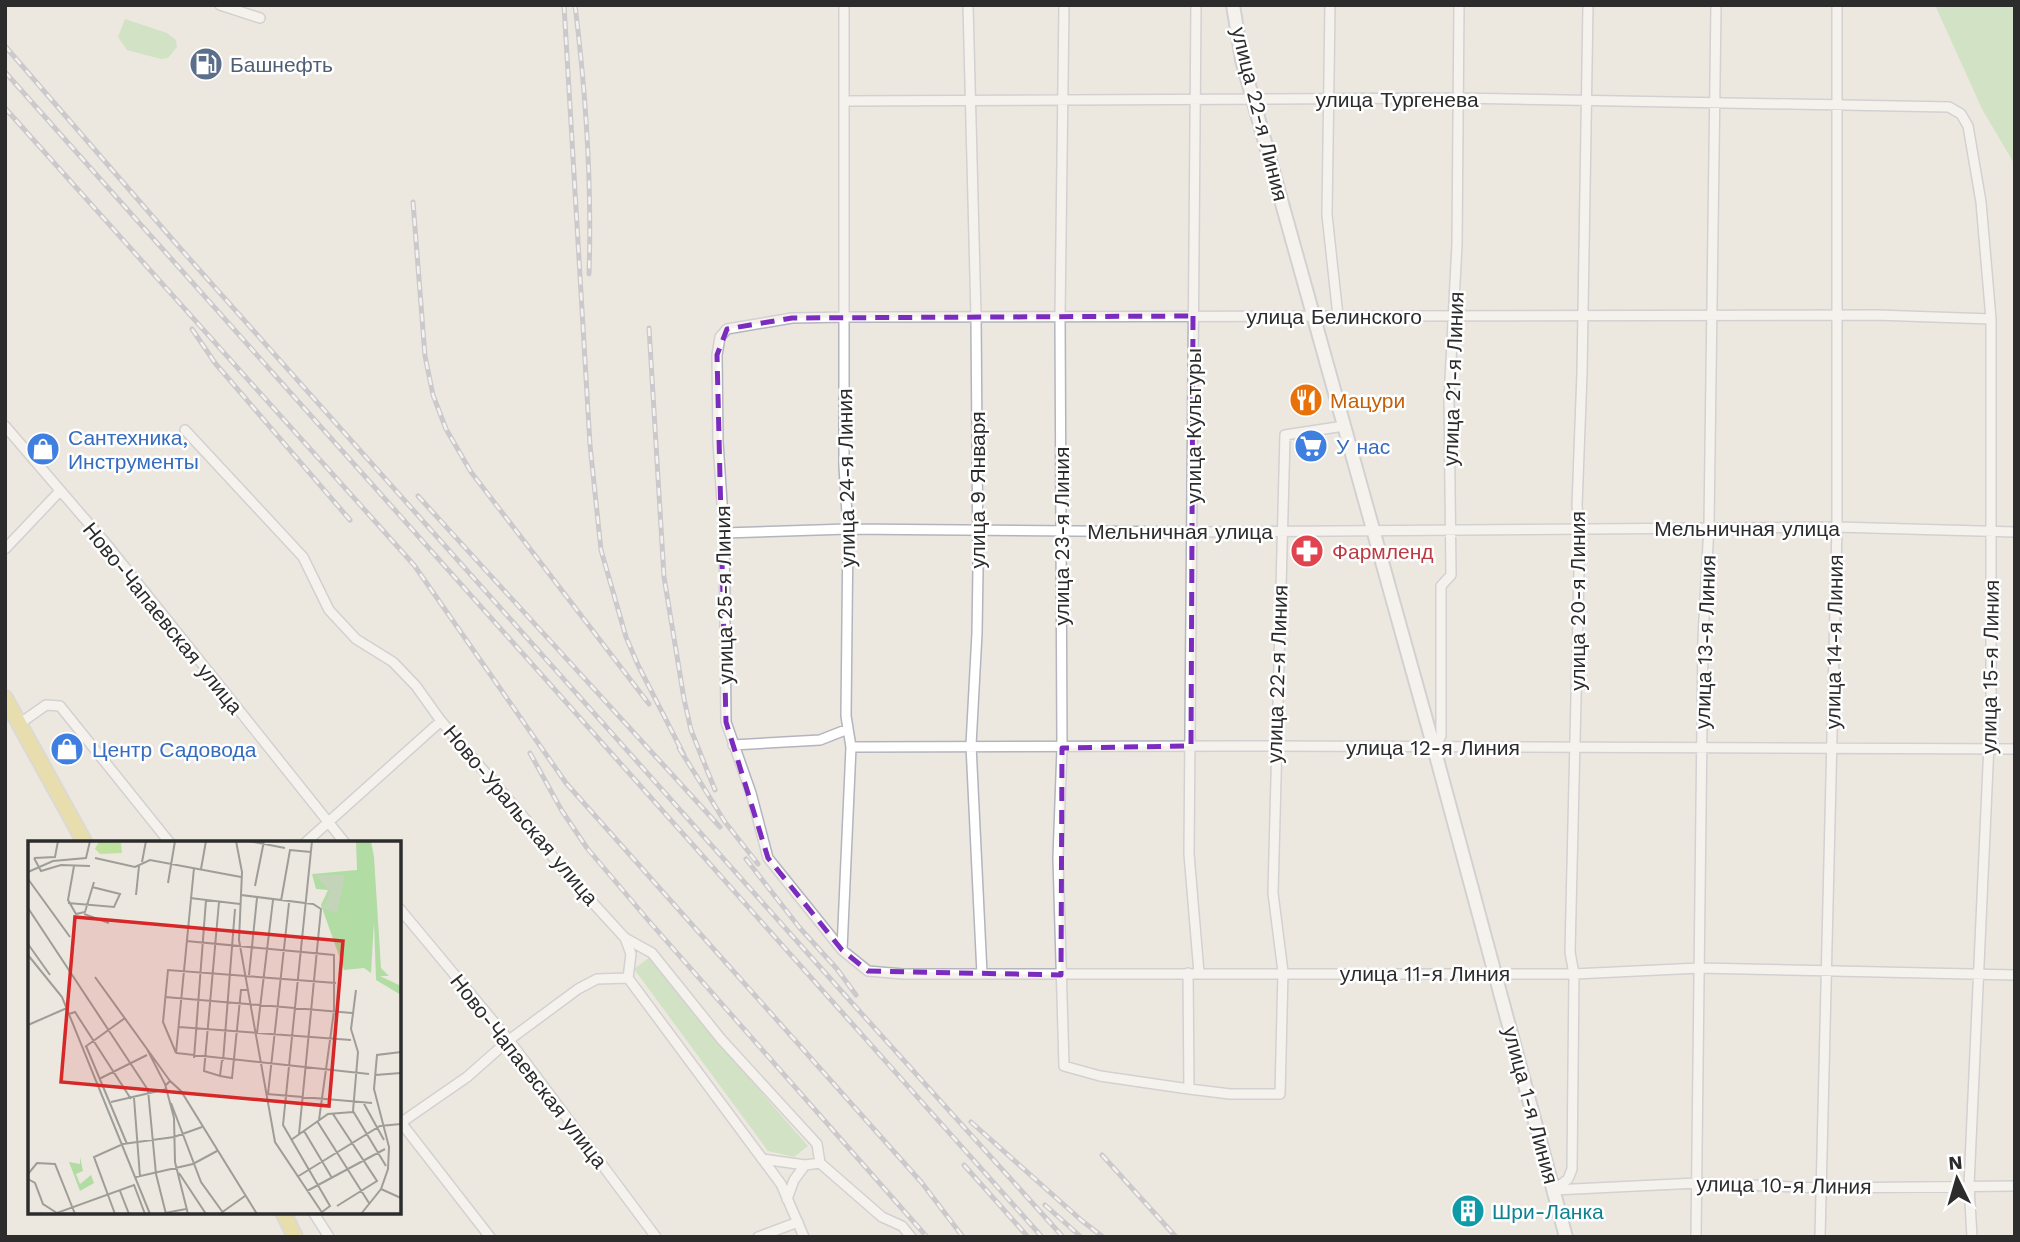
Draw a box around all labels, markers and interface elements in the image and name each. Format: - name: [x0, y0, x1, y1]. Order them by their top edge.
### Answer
- street label: улица 22-я Линия: [1226, 24, 1294, 204]
- fuel station icon: Башнефть: [187, 45, 225, 83]
- place label: Башнефть: [230, 52, 333, 77]
- street label: улица Тургенева: [1315, 87, 1479, 112]
- street label: улица 21-я Линия: [1437, 291, 1469, 467]
- street label: улица Белинского: [1246, 304, 1422, 329]
- street label: улица Культуры: [1181, 348, 1206, 504]
- restaurant icon: Мацури: [1287, 381, 1325, 419]
- street label: улица 24-я Линия: [832, 388, 860, 568]
- place label: Мацури: [1330, 388, 1405, 413]
- street label: улица 9 Января: [965, 411, 990, 569]
- place label: Сантехника, Инструменты: [68, 425, 199, 474]
- supermarket icon: У нас: [1292, 427, 1330, 465]
- shop icon: Сантехника, Инструменты: [24, 430, 62, 468]
- place label: У нас: [1336, 434, 1390, 459]
- street label: улица 23-я Линия: [1049, 447, 1074, 625]
- street label: улица 25-я Линия: [710, 505, 738, 685]
- street label: улица 20-я Линия: [1565, 511, 1590, 691]
- street label: Мельничная улица: [1654, 516, 1840, 541]
- street label: Ново-Чапаевская улица: [78, 517, 248, 719]
- street label: Мельничная улица: [1087, 519, 1273, 544]
- pharmacy icon: Фармленд: [1288, 532, 1326, 570]
- place label: Фармленд: [1332, 539, 1434, 564]
- street label: улица 13-я Линия: [1689, 554, 1721, 730]
- street label: улица 14-я Линия: [1820, 554, 1848, 730]
- street label: улица 15-я Линия: [1976, 580, 2004, 754]
- street label: улица 22-я Линия: [1261, 584, 1293, 764]
- street label: Ново-Уральская улица: [438, 720, 604, 910]
- shop icon: Центр Садовода: [48, 730, 86, 768]
- street label: улица 12-я Линия: [1346, 735, 1520, 760]
- place label: Центр Садовода: [92, 737, 257, 762]
- inset map: [28, 841, 401, 1214]
- street label: улица 11-я Линия: [1340, 961, 1510, 986]
- street label: Ново-Чапаевская улица: [445, 969, 613, 1173]
- street label: улица 1-я Линия: [1498, 1023, 1564, 1187]
- north arrow: [1922, 1144, 1992, 1214]
- text: N: [1948, 1150, 1964, 1175]
- street label: улица 10-я Линия: [1696, 1171, 1872, 1199]
- building icon: Шри-Ланка: [1449, 1192, 1487, 1230]
- place label: Шри-Ланка: [1492, 1199, 1604, 1224]

